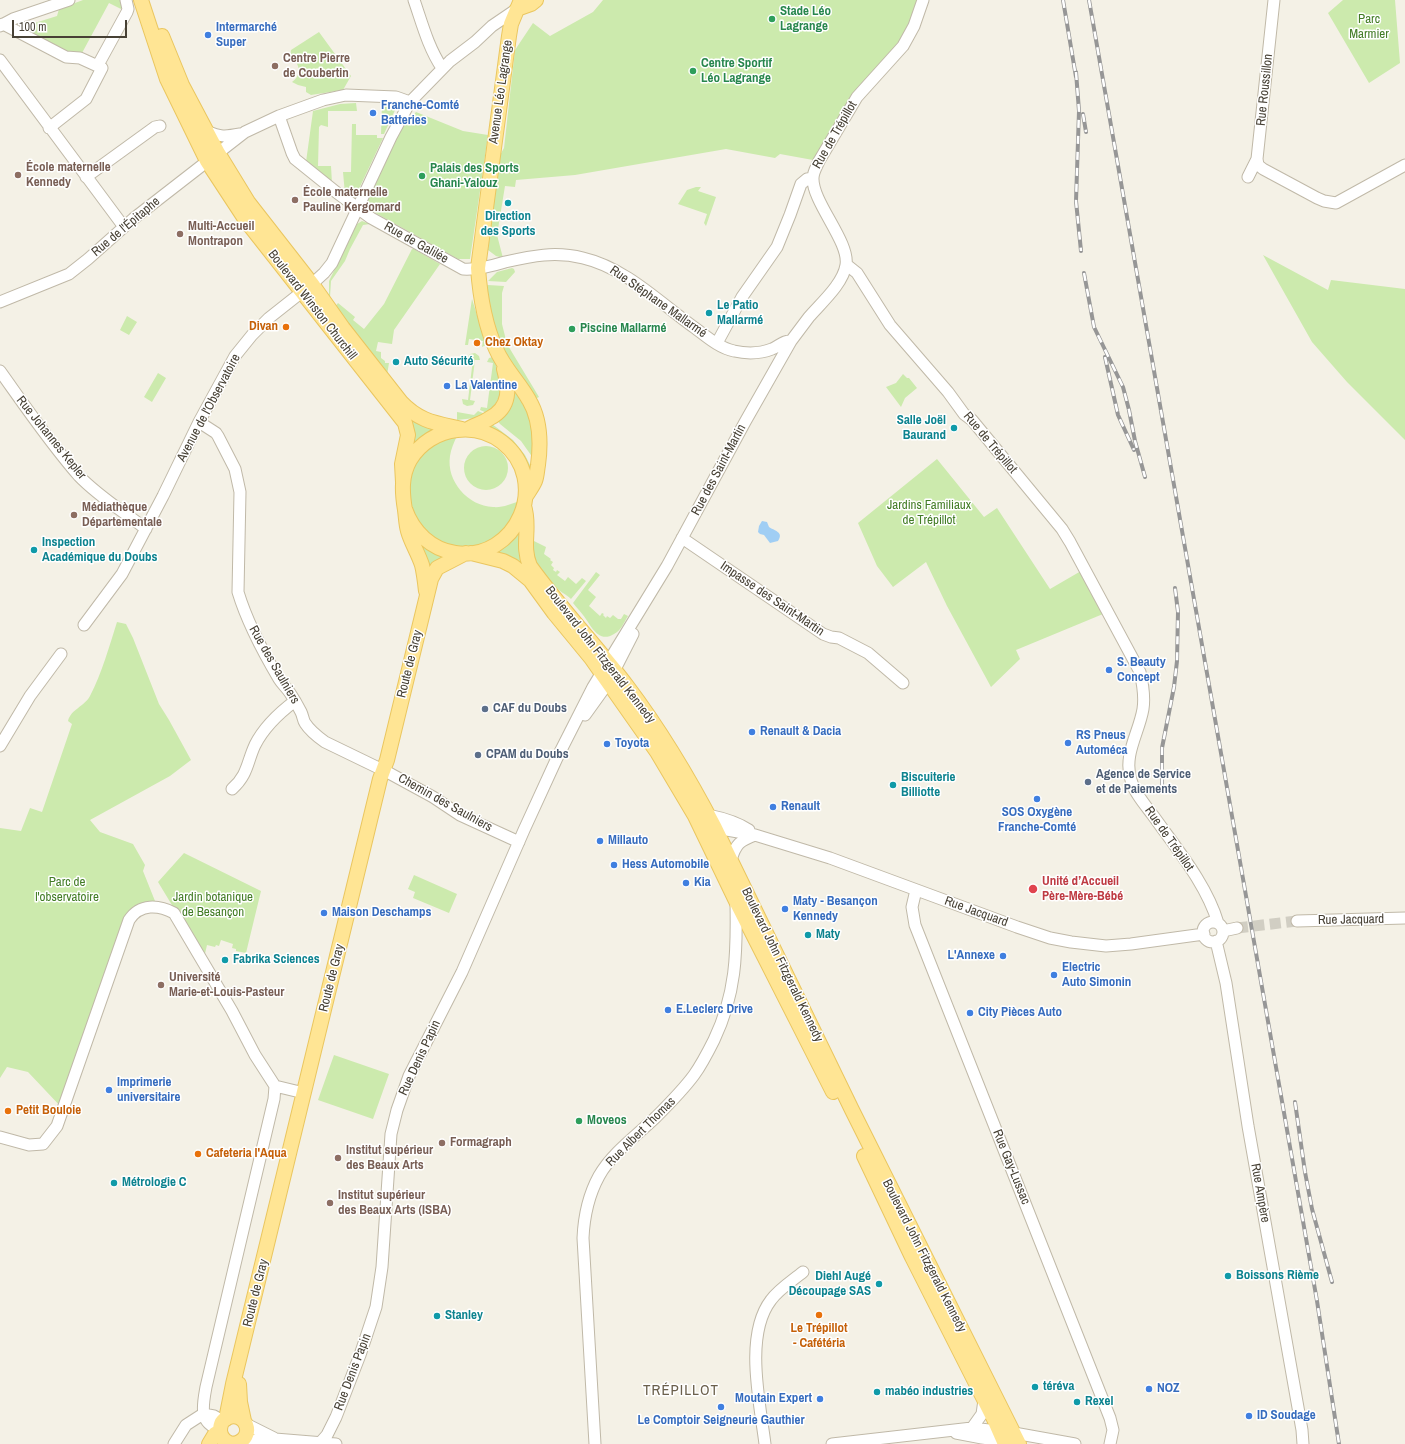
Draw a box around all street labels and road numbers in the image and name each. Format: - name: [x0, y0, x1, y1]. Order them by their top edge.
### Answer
- street label: Avenue Léo Lagrange: [486, 39, 516, 145]
- street label: Rue Roussillon: [1253, 53, 1277, 127]
- street label: Rue de Trépillot: [809, 98, 861, 172]
- street label: Rue de l'Épitaphe: [89, 194, 163, 260]
- street label: Rue de Galilée: [381, 219, 451, 267]
- street label: Boulevard Winston Churchill: [264, 247, 360, 363]
- street label: Rue Stéphane Mallarmé: [606, 263, 710, 341]
- street label: Avenue de l'Observatoire: [174, 351, 244, 465]
- street label: Rue Johannes Kepler: [13, 393, 89, 483]
- street label: Rue de Trépillot: [960, 409, 1020, 477]
- street label: Rue des Saint-Martin: [688, 422, 750, 518]
- street label: Impasse des Saint-Martin: [717, 558, 827, 640]
- street label: Boulevard John Fitzgerald Kennedy: [542, 583, 658, 727]
- street label: Rue des Saulniers: [245, 623, 303, 707]
- street label: Route de Gray: [394, 628, 426, 700]
- street label: Chemin des Saulniers: [395, 771, 495, 835]
- street label: Rue de Trépillot: [1141, 804, 1197, 874]
- street label: Boulevard John Fitzgerald Kennedy: [738, 885, 826, 1045]
- street label: Rue Jacquard: [942, 893, 1010, 931]
- street label: Rue Jacquard: [1318, 912, 1384, 928]
- street label: Route de Gray: [316, 942, 348, 1014]
- street label: Rue Denis Papin: [396, 1018, 444, 1098]
- street label: Rue Albert Thomas: [603, 1094, 679, 1170]
- street label: Rue Gay-Lussac: [989, 1127, 1033, 1207]
- street label: Rue Ampère: [1247, 1162, 1273, 1224]
- street label: Boulevard John Fitzgerald Kennedy: [879, 1177, 969, 1335]
- street label: Route de Gray: [240, 1257, 272, 1329]
- street label: Rue Denis Papin: [331, 1331, 375, 1413]

